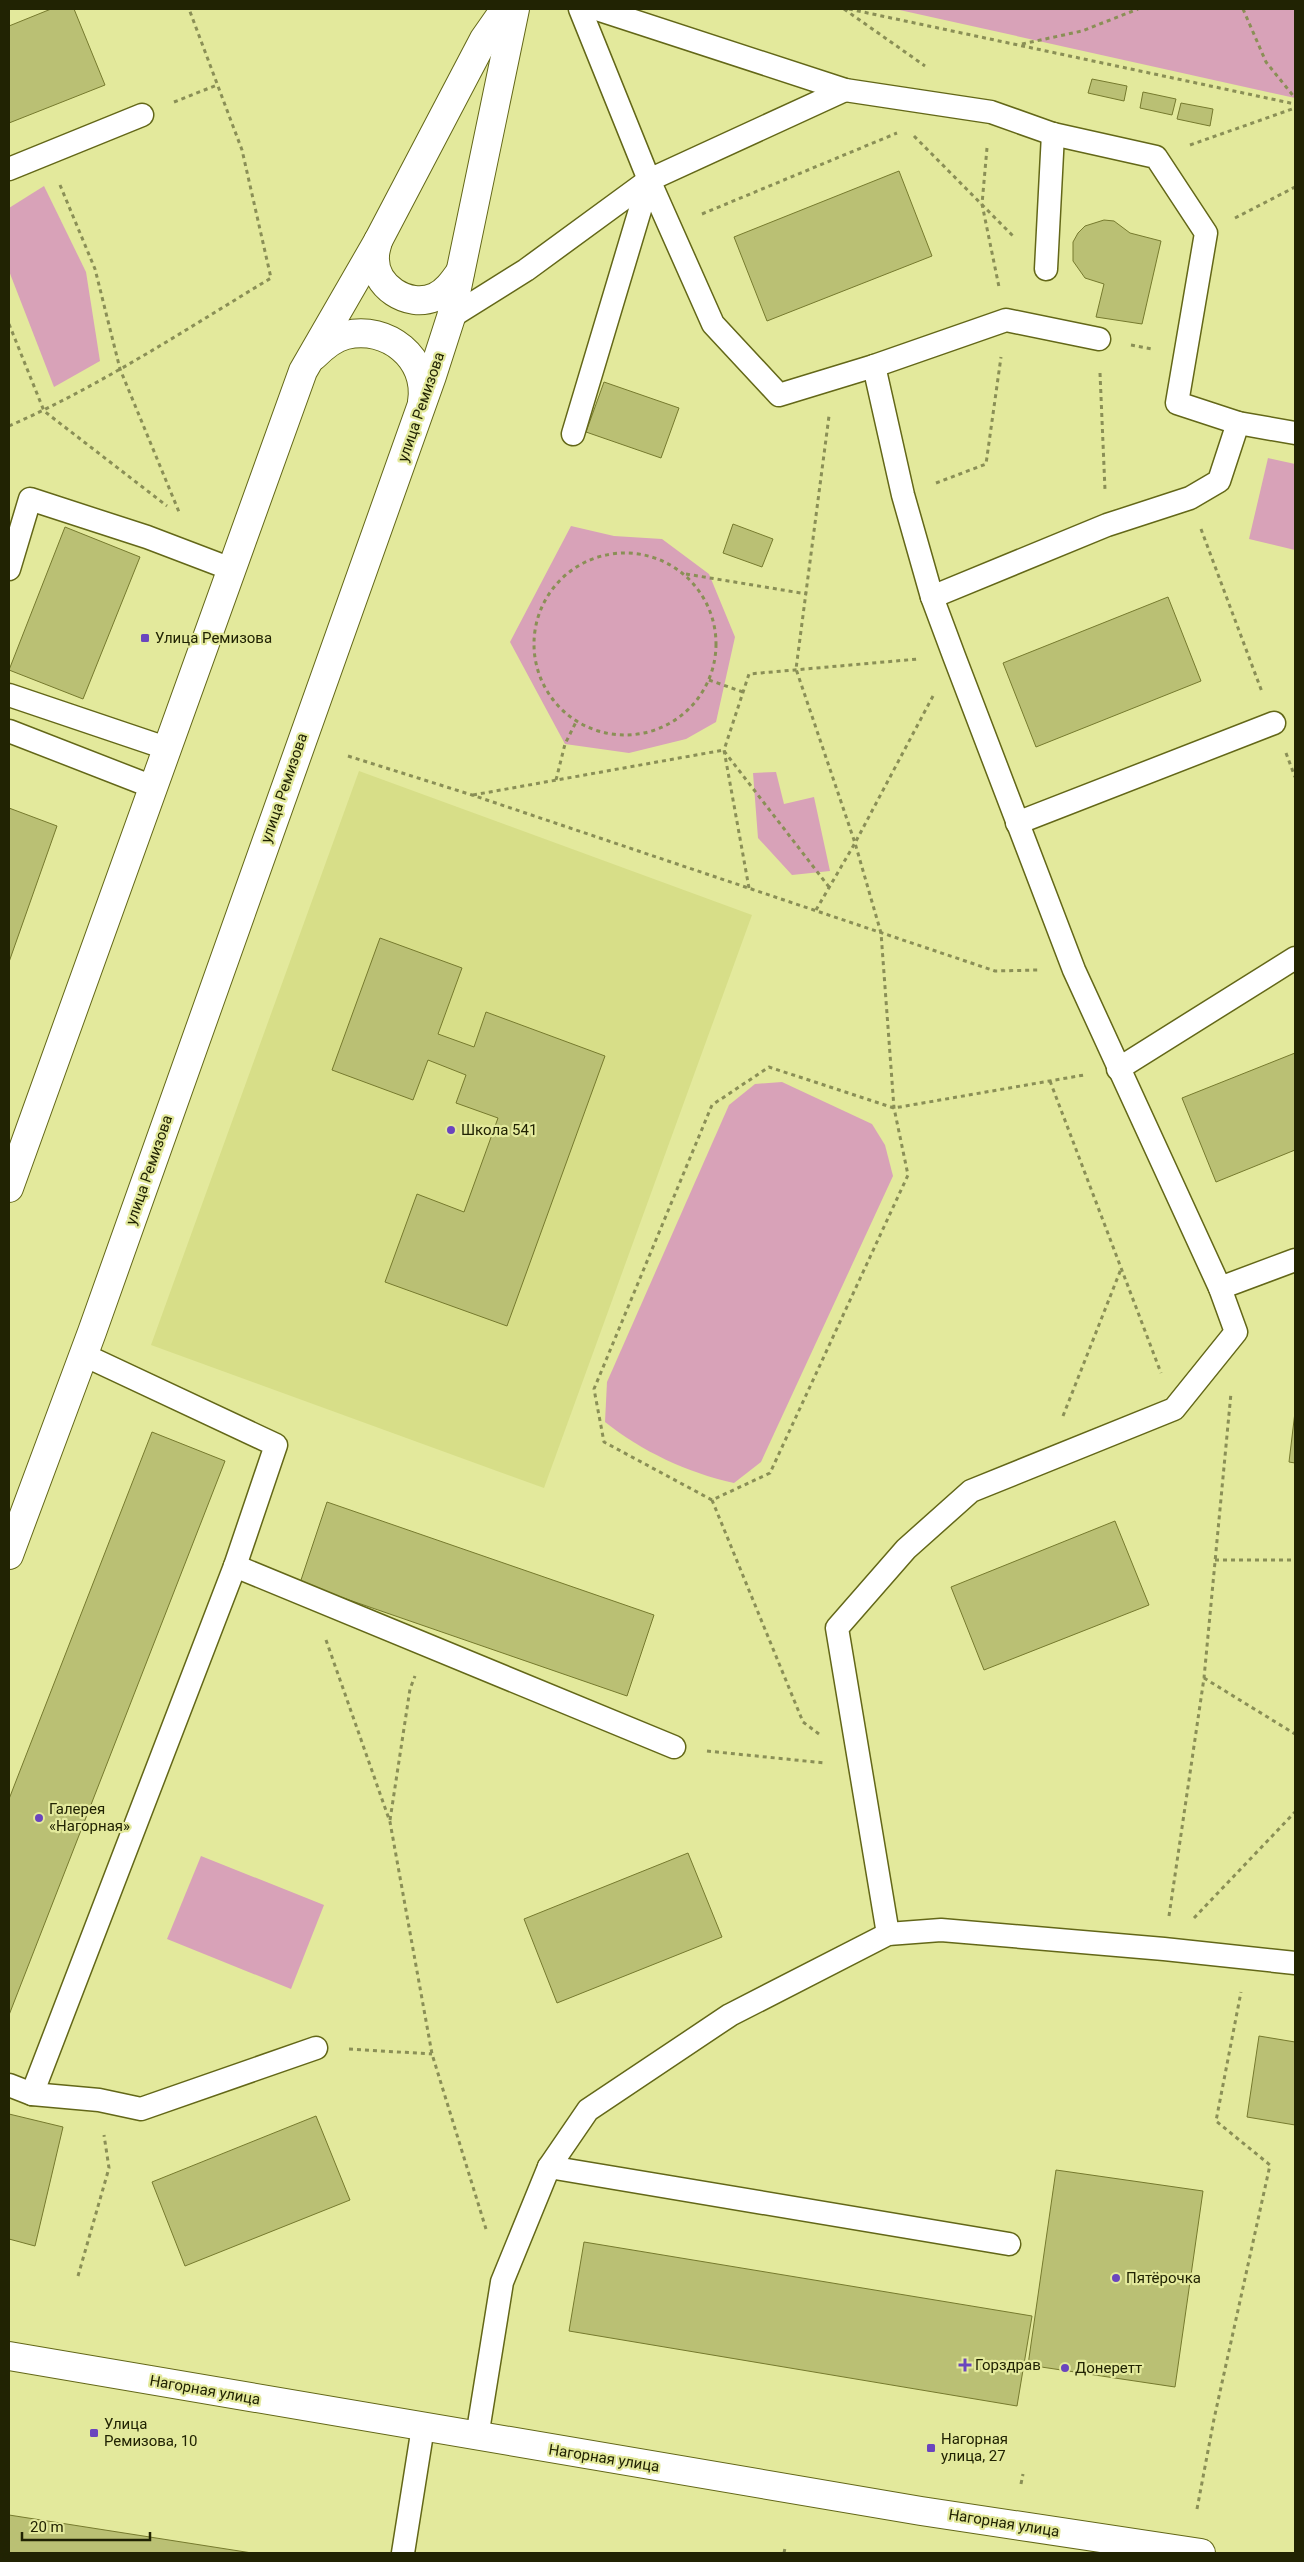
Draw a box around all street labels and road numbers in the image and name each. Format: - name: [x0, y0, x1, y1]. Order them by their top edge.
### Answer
- street label: улица Ремизова: [394, 350, 448, 464]
- street label: улица Ремизова: [257, 731, 311, 845]
- street label: улица Ремизова: [122, 1113, 176, 1227]
- street label: Нагорная улица: [148, 2371, 262, 2409]
- street label: Нагорная улица: [547, 2440, 661, 2476]
- street label: Нагорная улица: [947, 2505, 1061, 2541]

